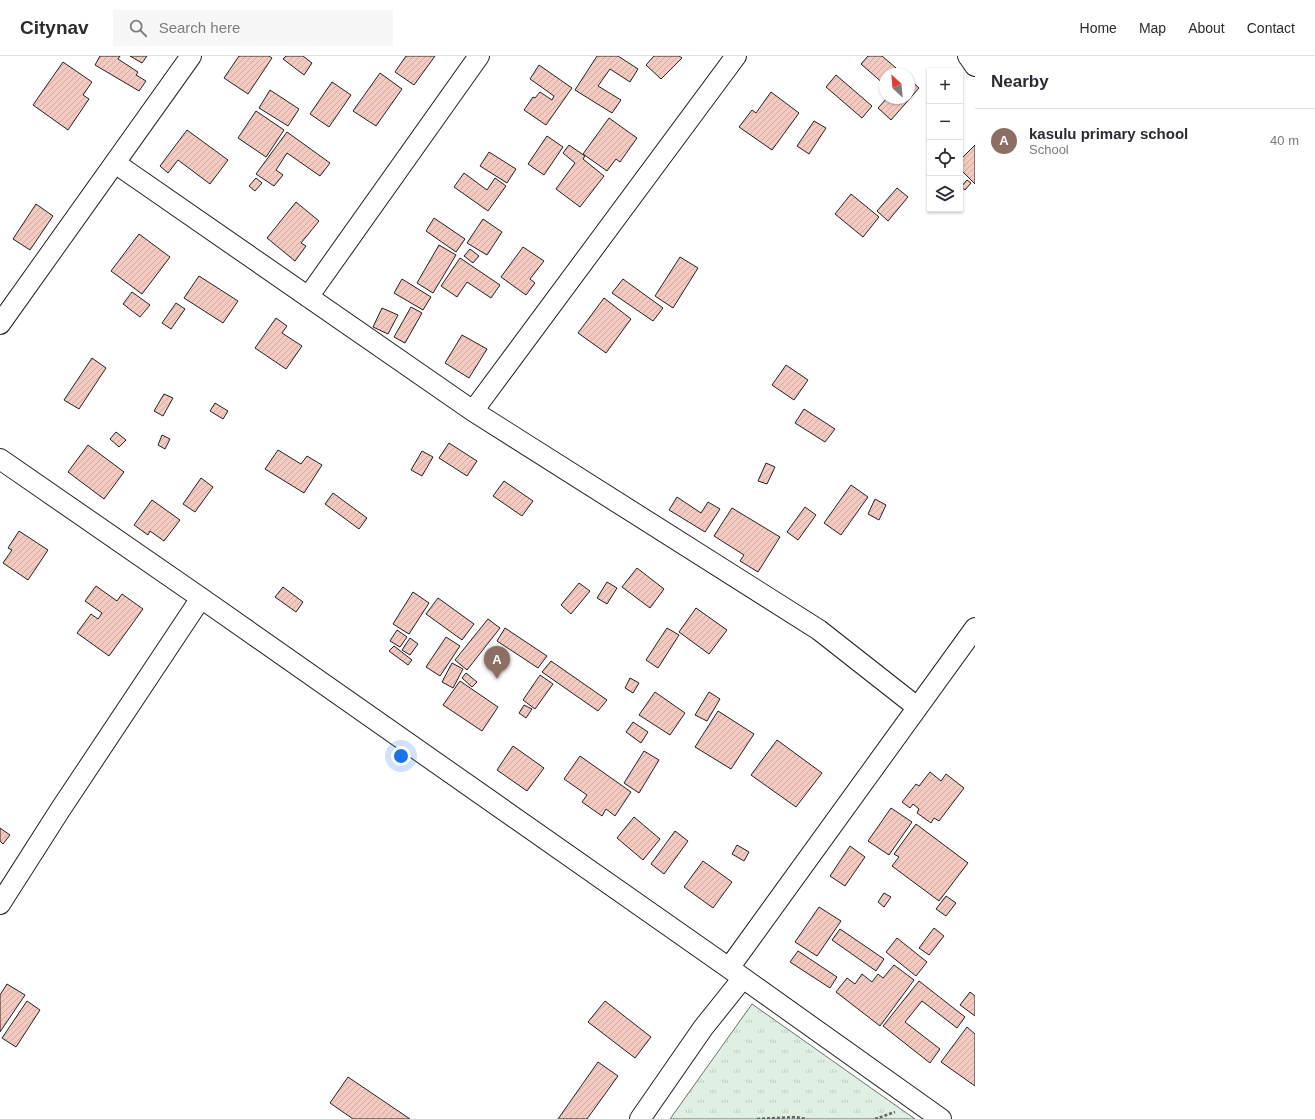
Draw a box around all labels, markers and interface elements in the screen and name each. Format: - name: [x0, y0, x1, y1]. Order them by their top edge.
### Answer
- search box: [113, 10, 393, 46]
- text: Citynav: [20, 17, 89, 38]
- icon: search: [127, 17, 149, 39]
- text: Search here: [159, 19, 240, 36]
- text: Home: [1080, 20, 1117, 36]
- text: Map: [1139, 20, 1166, 36]
- text: About: [1188, 20, 1225, 36]
- text: Contact: [1247, 20, 1295, 36]
- north arrow: [879, 68, 915, 104]
- map controls: [927, 68, 963, 212]
- button: +: [927, 68, 963, 104]
- text: Nearby: [991, 72, 1049, 91]
- button: −: [927, 104, 963, 140]
- text: kasulu primary school: [1029, 125, 1188, 142]
- text: A: [999, 133, 1009, 148]
- text: 40 m: [1270, 133, 1299, 148]
- button: locate: [927, 140, 963, 176]
- text: School: [1029, 142, 1069, 157]
- button: layers: [927, 176, 963, 212]
- pin: A: [484, 646, 510, 679]
- your location: [391, 746, 411, 766]

